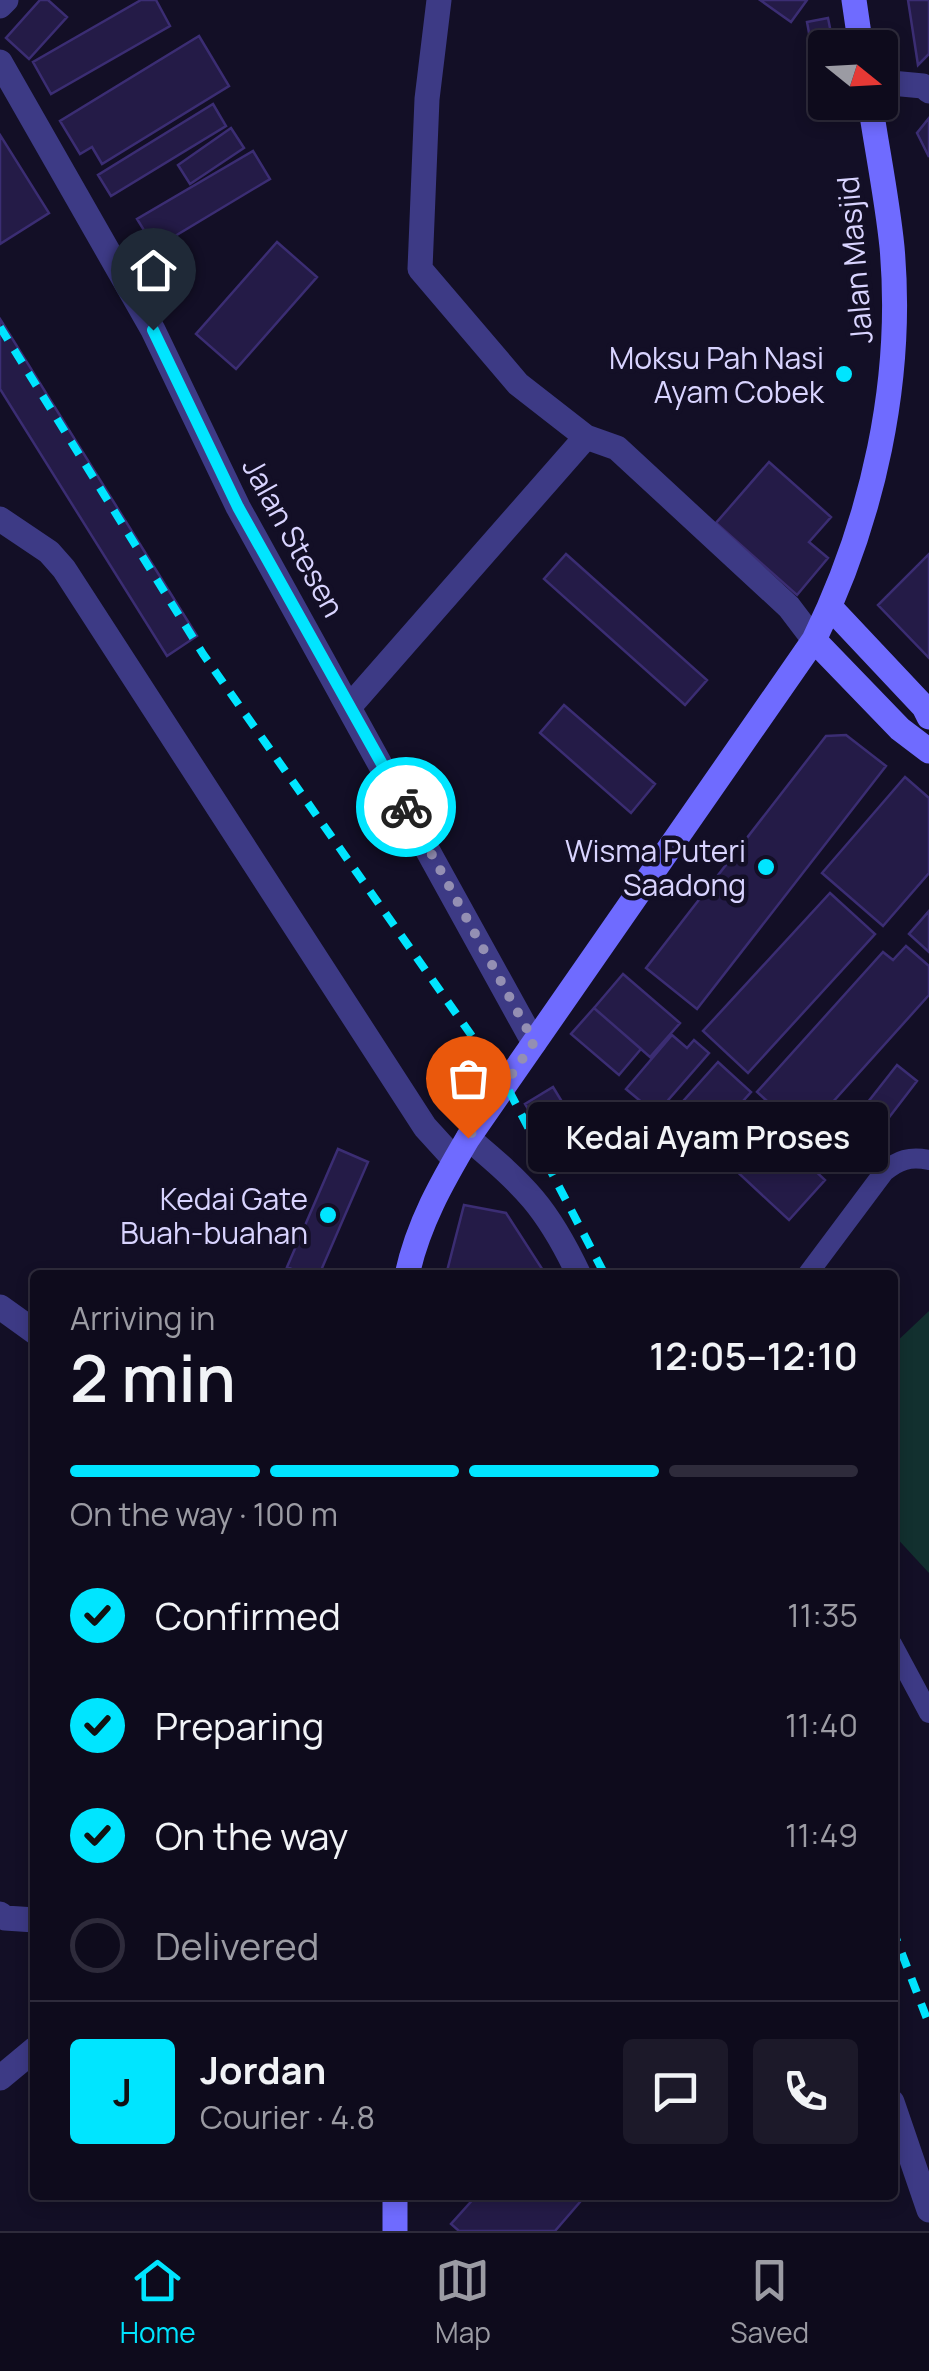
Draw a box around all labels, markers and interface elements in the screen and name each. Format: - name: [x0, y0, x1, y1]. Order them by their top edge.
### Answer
- north arrow: [808, 30, 898, 120]
- map controls: [808, 30, 898, 120]
- street label: Jalan Masjid: [826, 175, 882, 345]
- pin: [111, 228, 196, 331]
- icon: home: [126, 243, 181, 298]
- place label: Moksu Pah Nasi Ayam Cobek: [609, 337, 825, 412]
- marker: Moksu Pah Nasi Ayam Cobek: [833, 363, 855, 385]
- street label: Jalan Stesen: [233, 450, 355, 624]
- courier: [356, 757, 456, 857]
- icon: bike: [379, 780, 434, 835]
- place label: Wisma Puteri Saadong: [565, 830, 746, 905]
- marker: Wisma Puteri Saadong: [755, 856, 777, 878]
- pin: [426, 1036, 511, 1139]
- icon: bag: [441, 1051, 496, 1106]
- callout: Kedai Ayam Proses: [528, 1103, 888, 1173]
- text: Kedai Ayam Proses: [566, 1115, 850, 1159]
- place label: Kedai Gate Buah-buahan: [120, 1178, 308, 1253]
- marker: Kedai Gate Buah-buahan: [317, 1204, 339, 1226]
- text: Arriving in: [70, 1296, 215, 1340]
- text: 12:05–12:10: [649, 1329, 858, 1381]
- text: 2 min: [70, 1333, 236, 1422]
- text: On the way · 100 m: [70, 1492, 338, 1536]
- icon: check: [70, 1588, 125, 1643]
- text: Confirmed: [155, 1589, 341, 1641]
- text: 11:35: [787, 1593, 858, 1637]
- icon: check: [70, 1698, 125, 1753]
- text: Preparing: [155, 1699, 324, 1751]
- text: 11:40: [785, 1703, 858, 1747]
- icon: check: [70, 1808, 125, 1863]
- text: On the way: [155, 1809, 348, 1861]
- text: 11:49: [785, 1813, 858, 1857]
- text: Delivered: [155, 1919, 319, 1971]
- button: chat: [623, 2039, 728, 2144]
- button: phone: [753, 2039, 858, 2144]
- text: Jordan: [200, 2043, 326, 2095]
- text: J: [113, 2065, 132, 2117]
- text: Courier · 4.8: [200, 2095, 375, 2139]
- tab: Home: [120, 2253, 196, 2351]
- tab: Map: [435, 2253, 491, 2351]
- tab: Saved: [730, 2253, 809, 2351]

